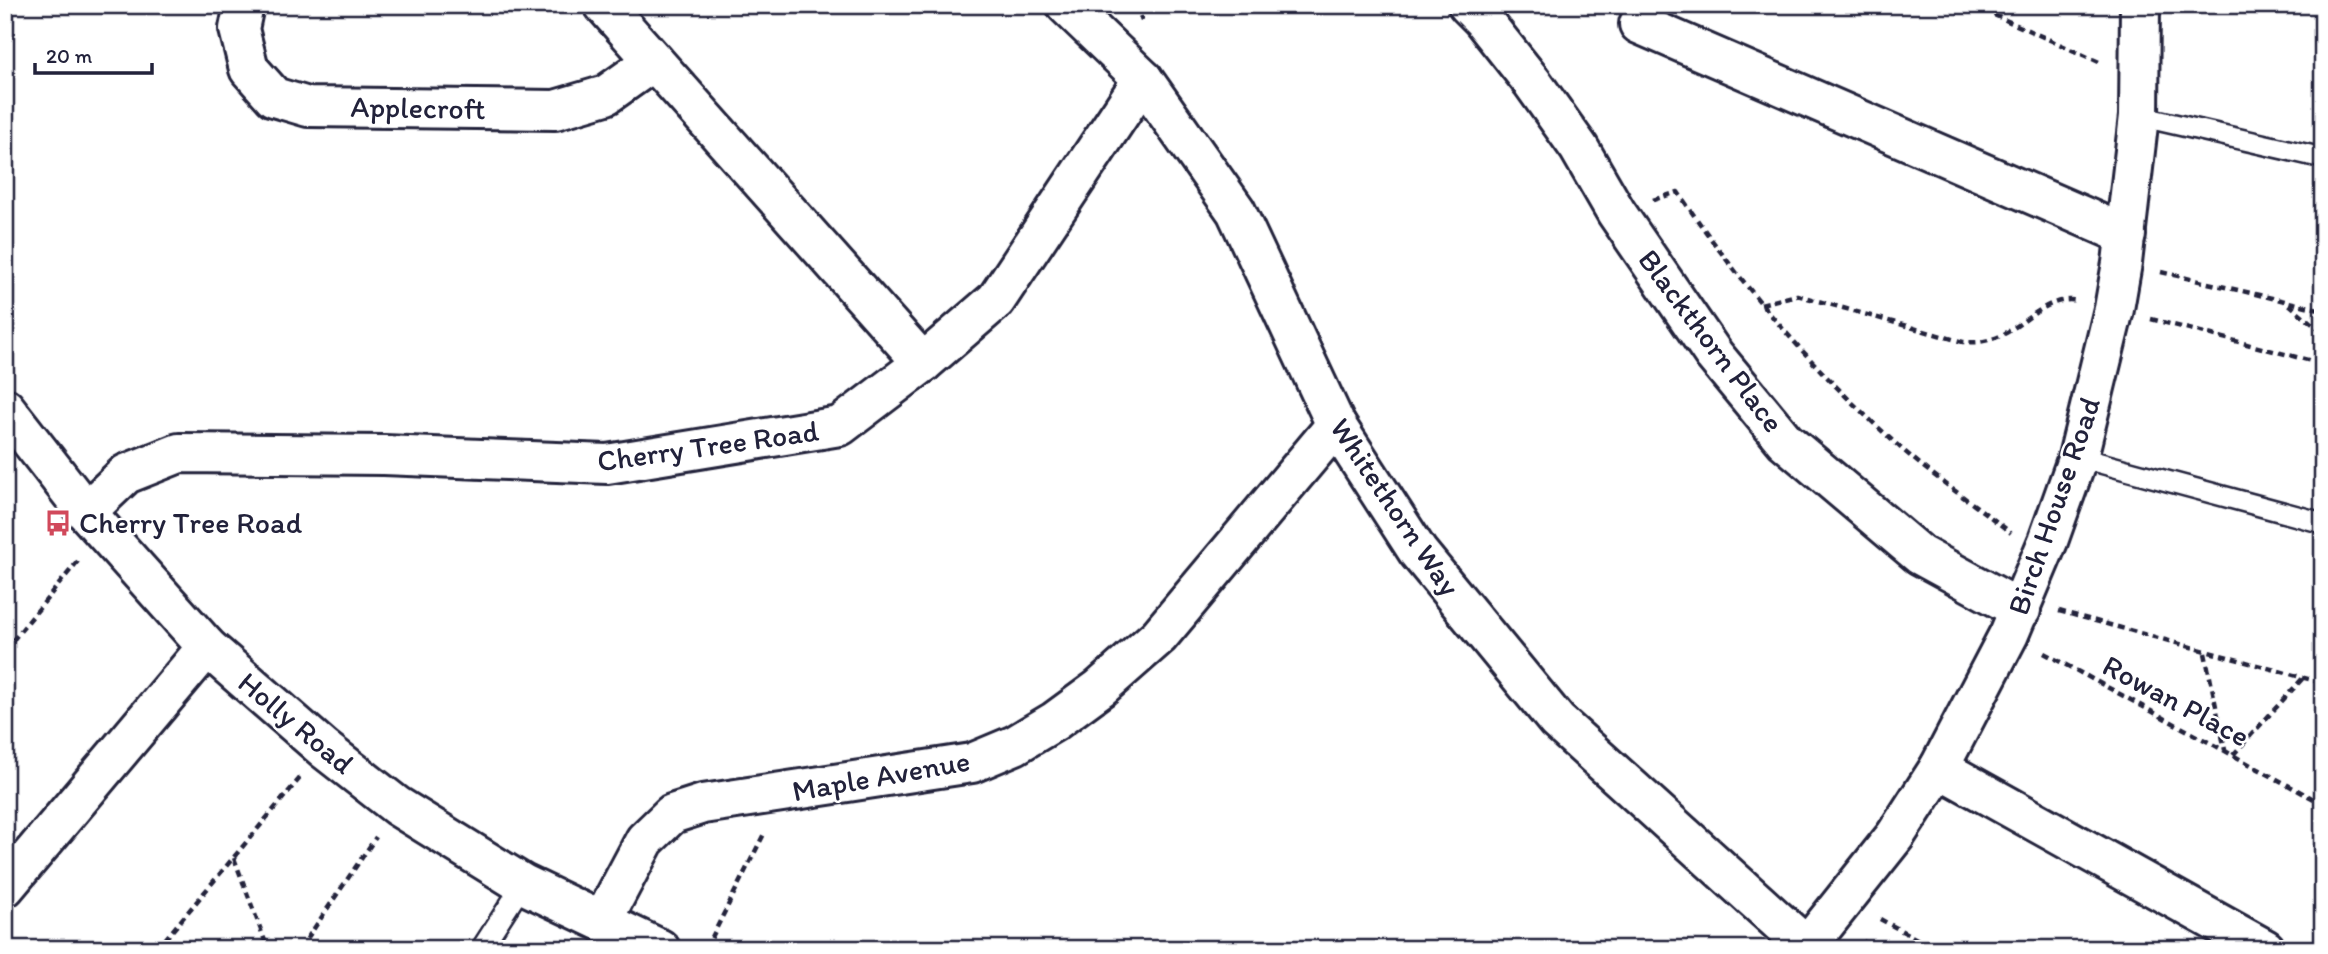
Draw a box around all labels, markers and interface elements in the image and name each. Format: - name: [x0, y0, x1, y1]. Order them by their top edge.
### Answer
- scale bar: [35, 32, 152, 76]
- text: 20 m: [46, 43, 93, 68]
- street label: Applecroft: [350, 88, 486, 127]
- street label: Blackthorn Place: [1631, 242, 1792, 440]
- street label: Birch House Road: [1999, 392, 2108, 620]
- street label: Whitethorn Way: [1322, 411, 1469, 603]
- street label: Cherry Tree Road: [595, 412, 821, 479]
- place label: Cherry Tree Road: [79, 504, 303, 541]
- bus stop icon: Cherry Tree Road: [43, 508, 73, 538]
- street label: Rowan Place: [2097, 646, 2256, 755]
- street label: Holly Road: [231, 663, 362, 782]
- street label: Maple Avenue: [789, 742, 973, 809]

